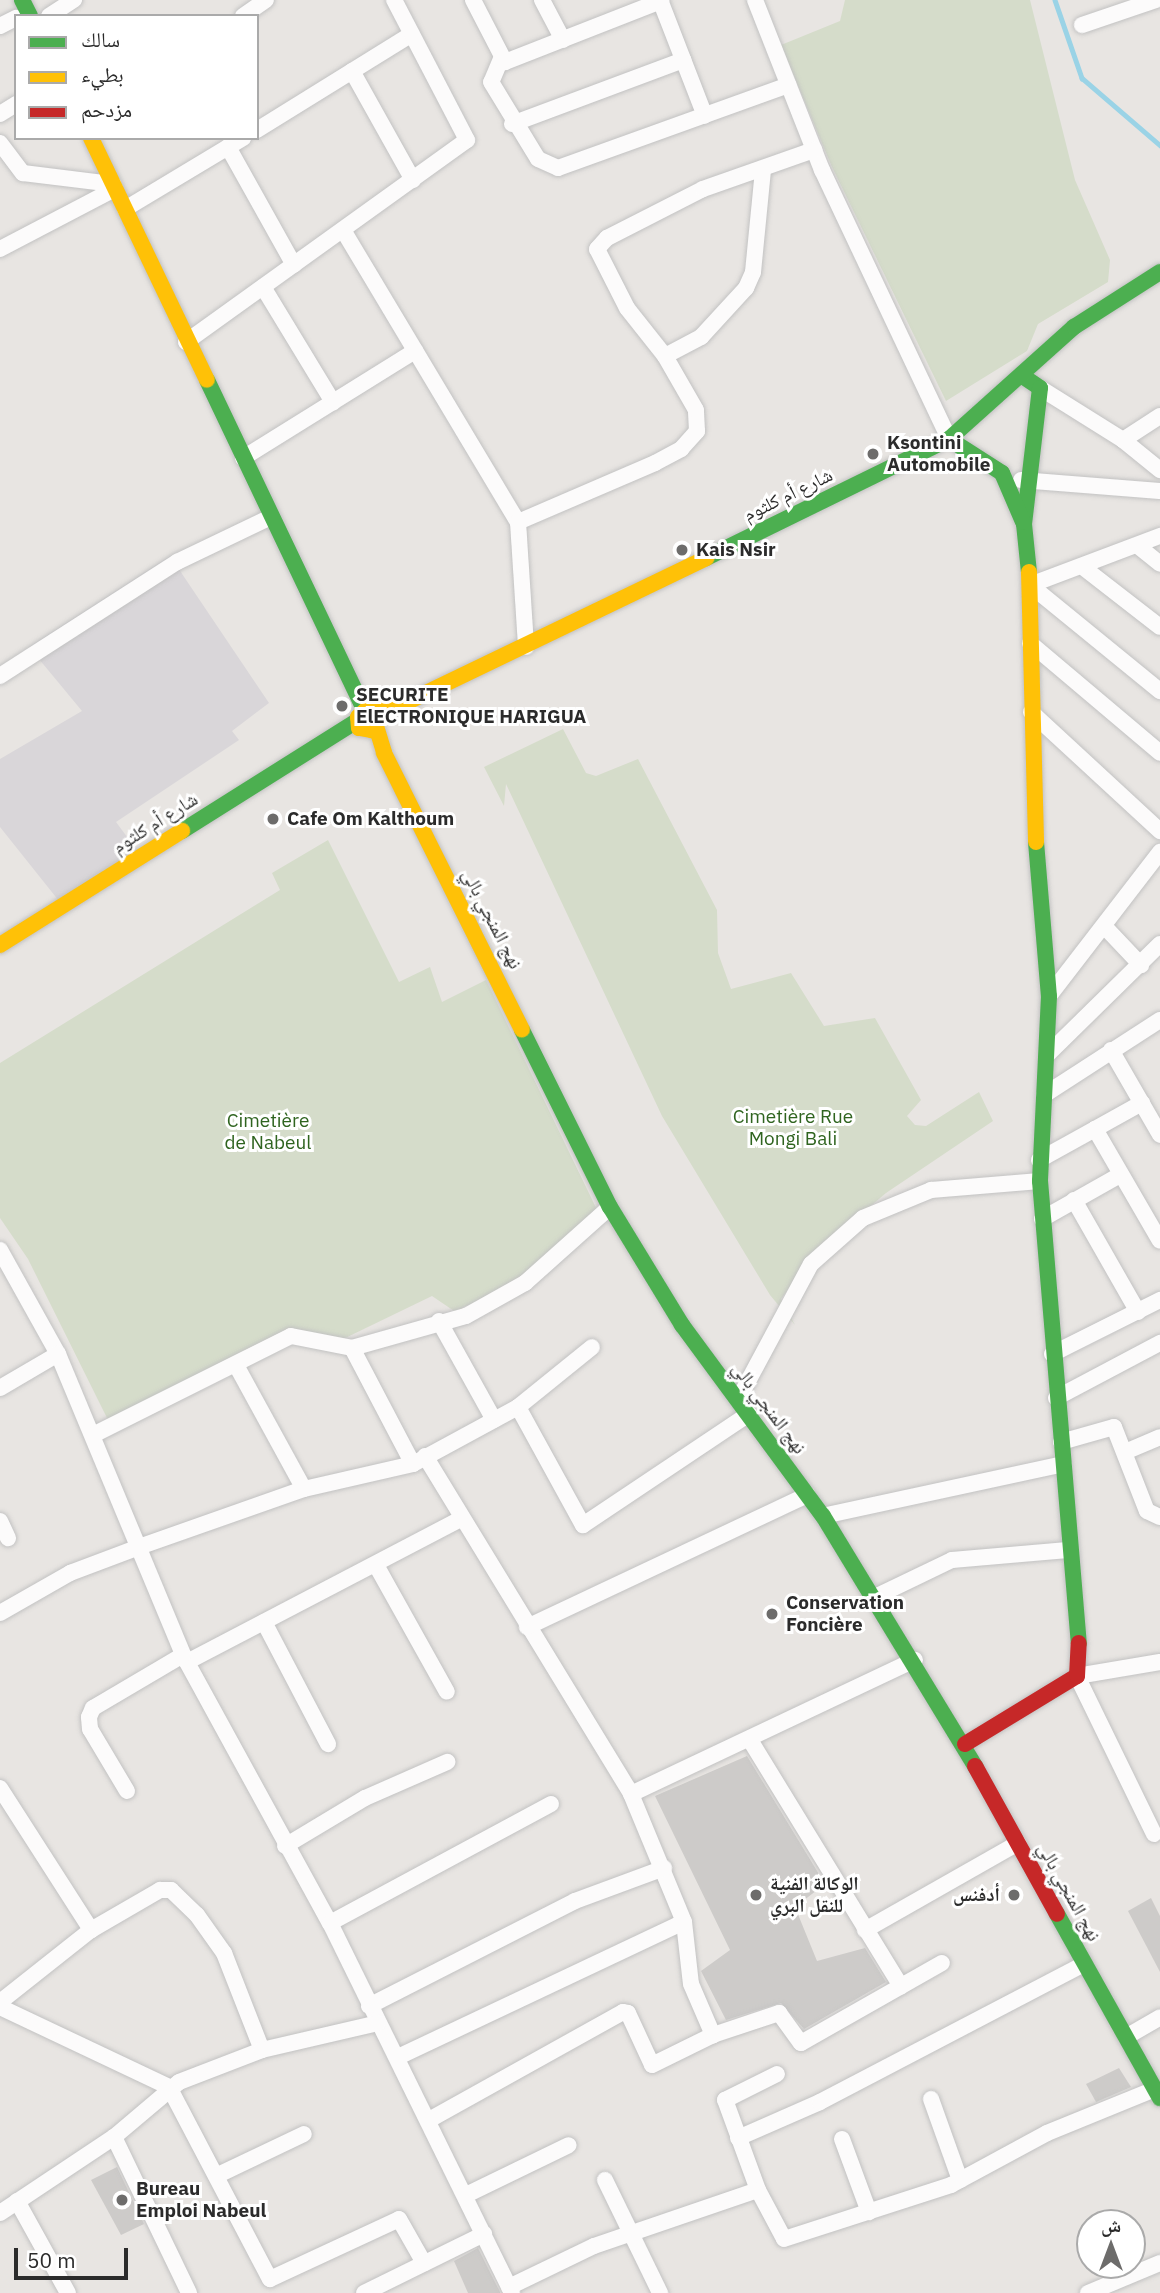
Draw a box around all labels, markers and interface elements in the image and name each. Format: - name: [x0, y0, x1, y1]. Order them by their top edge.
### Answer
- legend: [14, 14, 259, 140]
- text: سالك: [81, 25, 120, 53]
- text: بطيء: [81, 60, 124, 88]
- text: مزدحم: [81, 95, 132, 123]
- place label: Ksontini Automobile: [887, 432, 990, 476]
- marker: Ksontini Automobile: [865, 446, 881, 462]
- street label: شارع أم كلثوم: [740, 464, 836, 526]
- place label: Kais Nsir: [696, 539, 776, 561]
- marker: Kais Nsir: [674, 542, 690, 558]
- place label: SECURITE ElECTRONIQUE HARIGUA: [356, 684, 586, 728]
- marker: SECURITE ElECTRONIQUE HARIGUA: [334, 698, 350, 714]
- street label: شارع أم كلثوم: [108, 788, 202, 858]
- place label: Cafe Om Kalthoum: [287, 808, 454, 830]
- marker: Cafe Om Kalthoum: [265, 811, 281, 827]
- street label: نهج المنجي بالي: [457, 865, 527, 973]
- park label: Cimetière Rue Mongi Bali: [733, 1106, 853, 1150]
- park label: Cimetière de Nabeul: [225, 1110, 311, 1154]
- street label: نهج المنجي بالي: [727, 1358, 811, 1458]
- place label: Conservation Foncière: [786, 1592, 904, 1636]
- marker: Conservation Foncière: [764, 1606, 780, 1622]
- street label: نهج المنجي بالي: [1033, 1839, 1105, 1945]
- place label: الوكالة الفنية للنقل البري: [770, 1873, 859, 1917]
- place label: أدفنس: [953, 1884, 1000, 1906]
- marker: الوكالة الفنية للنقل البري: [748, 1887, 764, 1903]
- marker: أدفنس: [1006, 1887, 1022, 1903]
- place label: Bureau Emploi Nabeul: [136, 2178, 266, 2222]
- marker: Bureau Emploi Nabeul: [114, 2192, 130, 2208]
- north arrow: [1076, 2209, 1146, 2279]
- text: ش: [1101, 2213, 1121, 2237]
- scale bar: [18, 2234, 131, 2278]
- text: 50 m: [27, 2246, 76, 2274]

